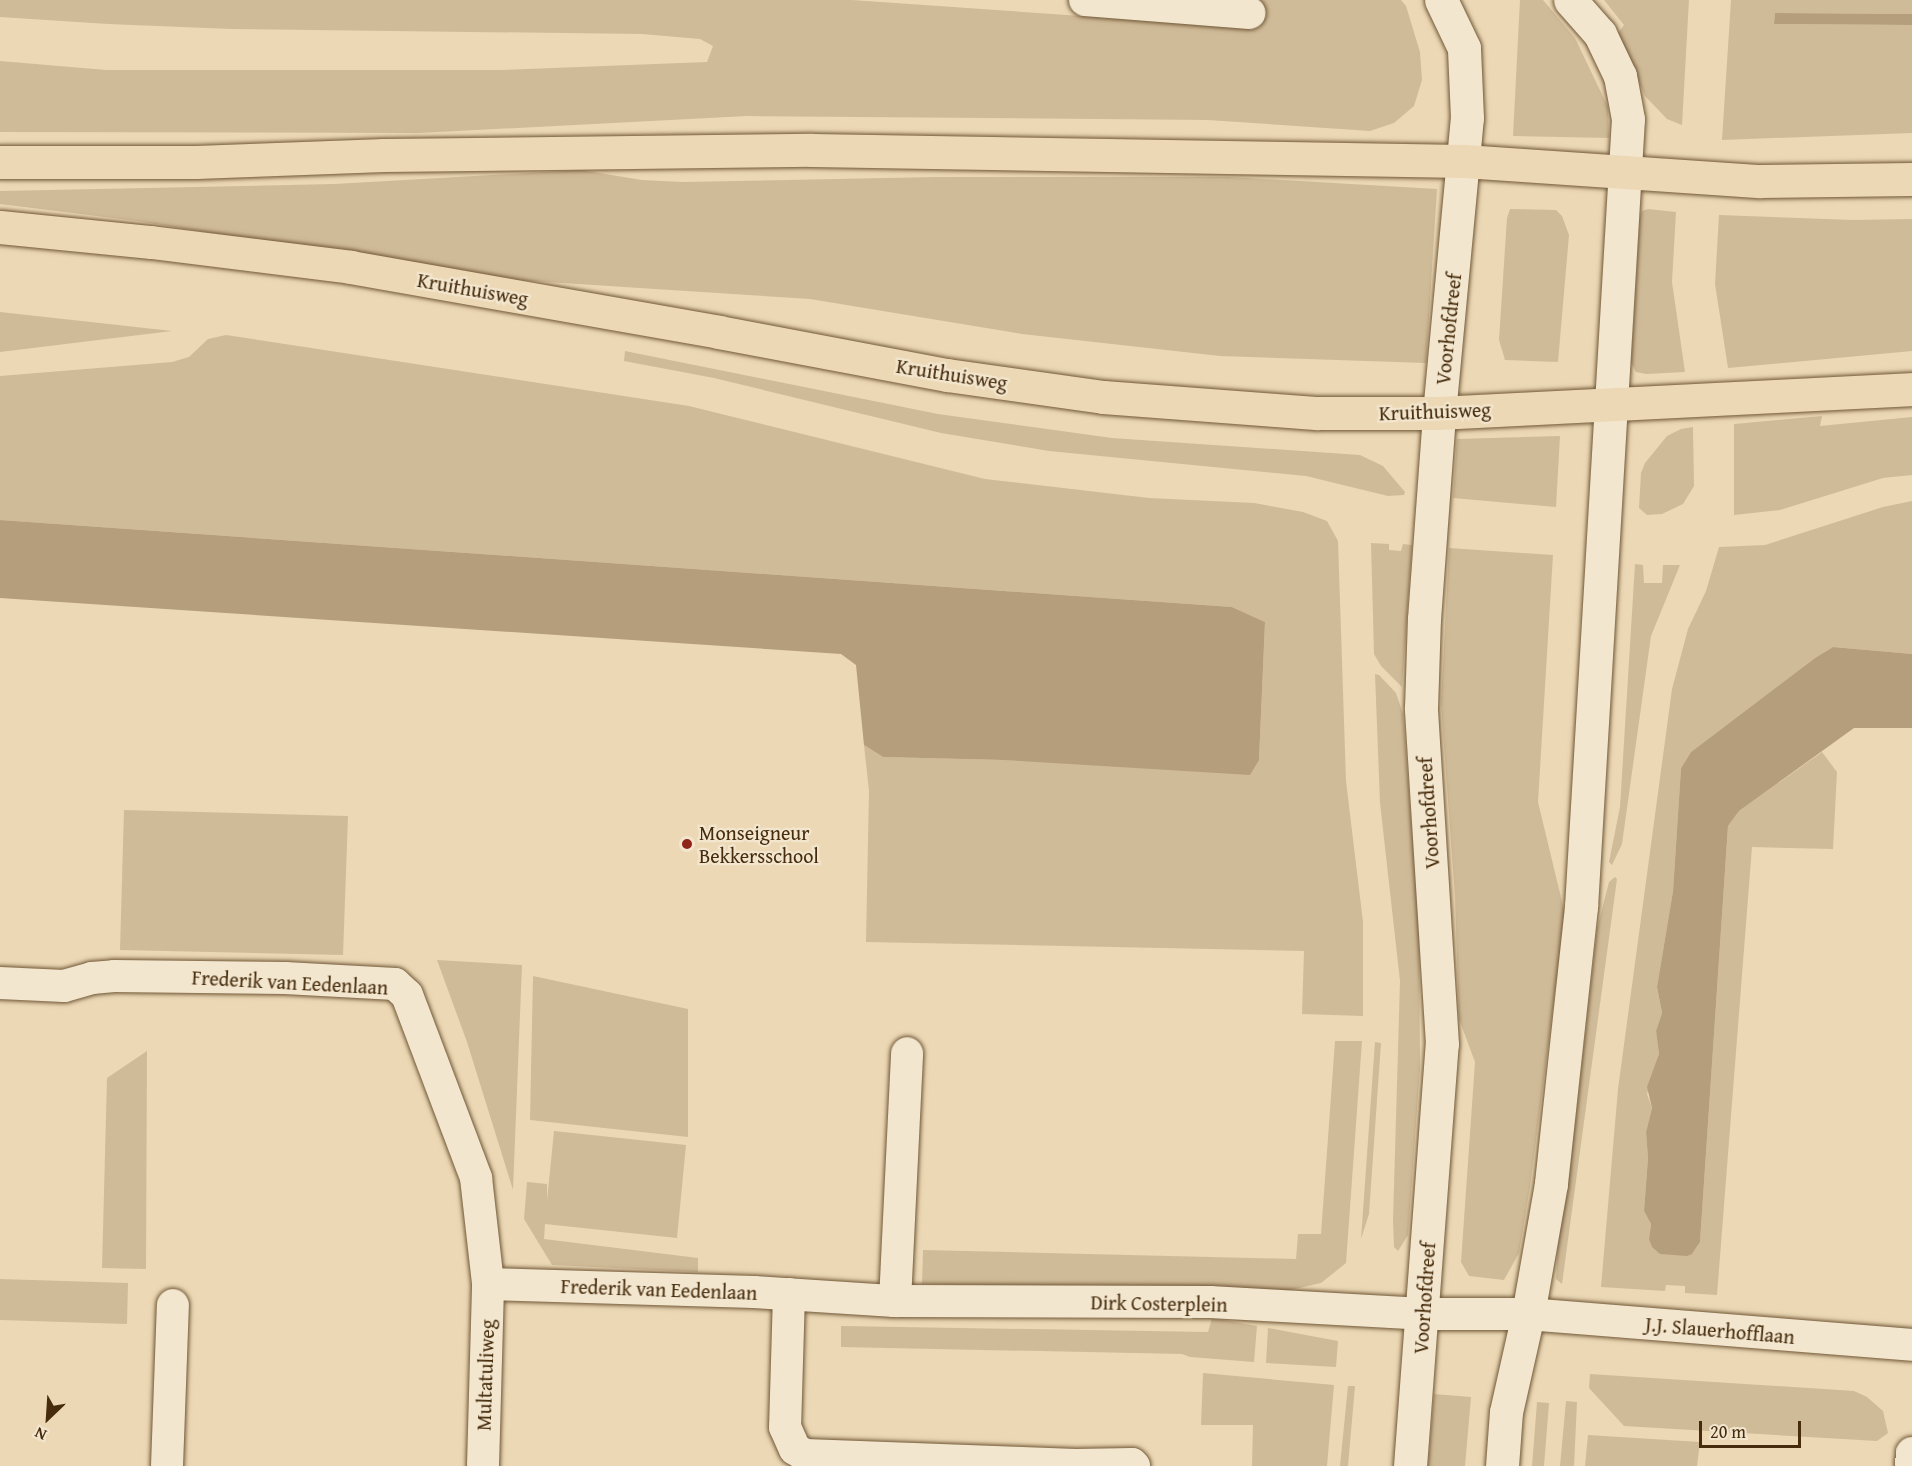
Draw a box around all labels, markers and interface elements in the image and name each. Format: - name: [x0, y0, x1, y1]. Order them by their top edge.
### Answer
- street label: Kruithuisweg: [416, 267, 530, 311]
- street label: Voorhofdreef: [1430, 272, 1466, 386]
- street label: Kruithuisweg: [895, 353, 1009, 395]
- street label: Kruithuisweg: [1378, 397, 1492, 425]
- street label: Voorhofdreef: [1412, 756, 1444, 870]
- place label: Monseigneur Bekkersschool: [699, 820, 819, 867]
- marker: Monseigneur Bekkersschool: [680, 837, 694, 851]
- street label: Frederik van Eedenlaan: [191, 965, 389, 999]
- street label: Voorhofdreef: [1408, 1241, 1440, 1355]
- street label: Frederik van Eedenlaan: [560, 1274, 758, 1304]
- street label: Dirk Costerplein: [1090, 1290, 1228, 1316]
- street label: J.J. Slauerhofflaan: [1644, 1312, 1796, 1348]
- street label: Multatuliweg: [471, 1319, 499, 1431]
- north arrow: [18, 1388, 78, 1448]
- scale bar: [1702, 1409, 1804, 1447]
- text: 20 m: [1710, 1418, 1746, 1445]
- text: N: [30, 1421, 50, 1447]

